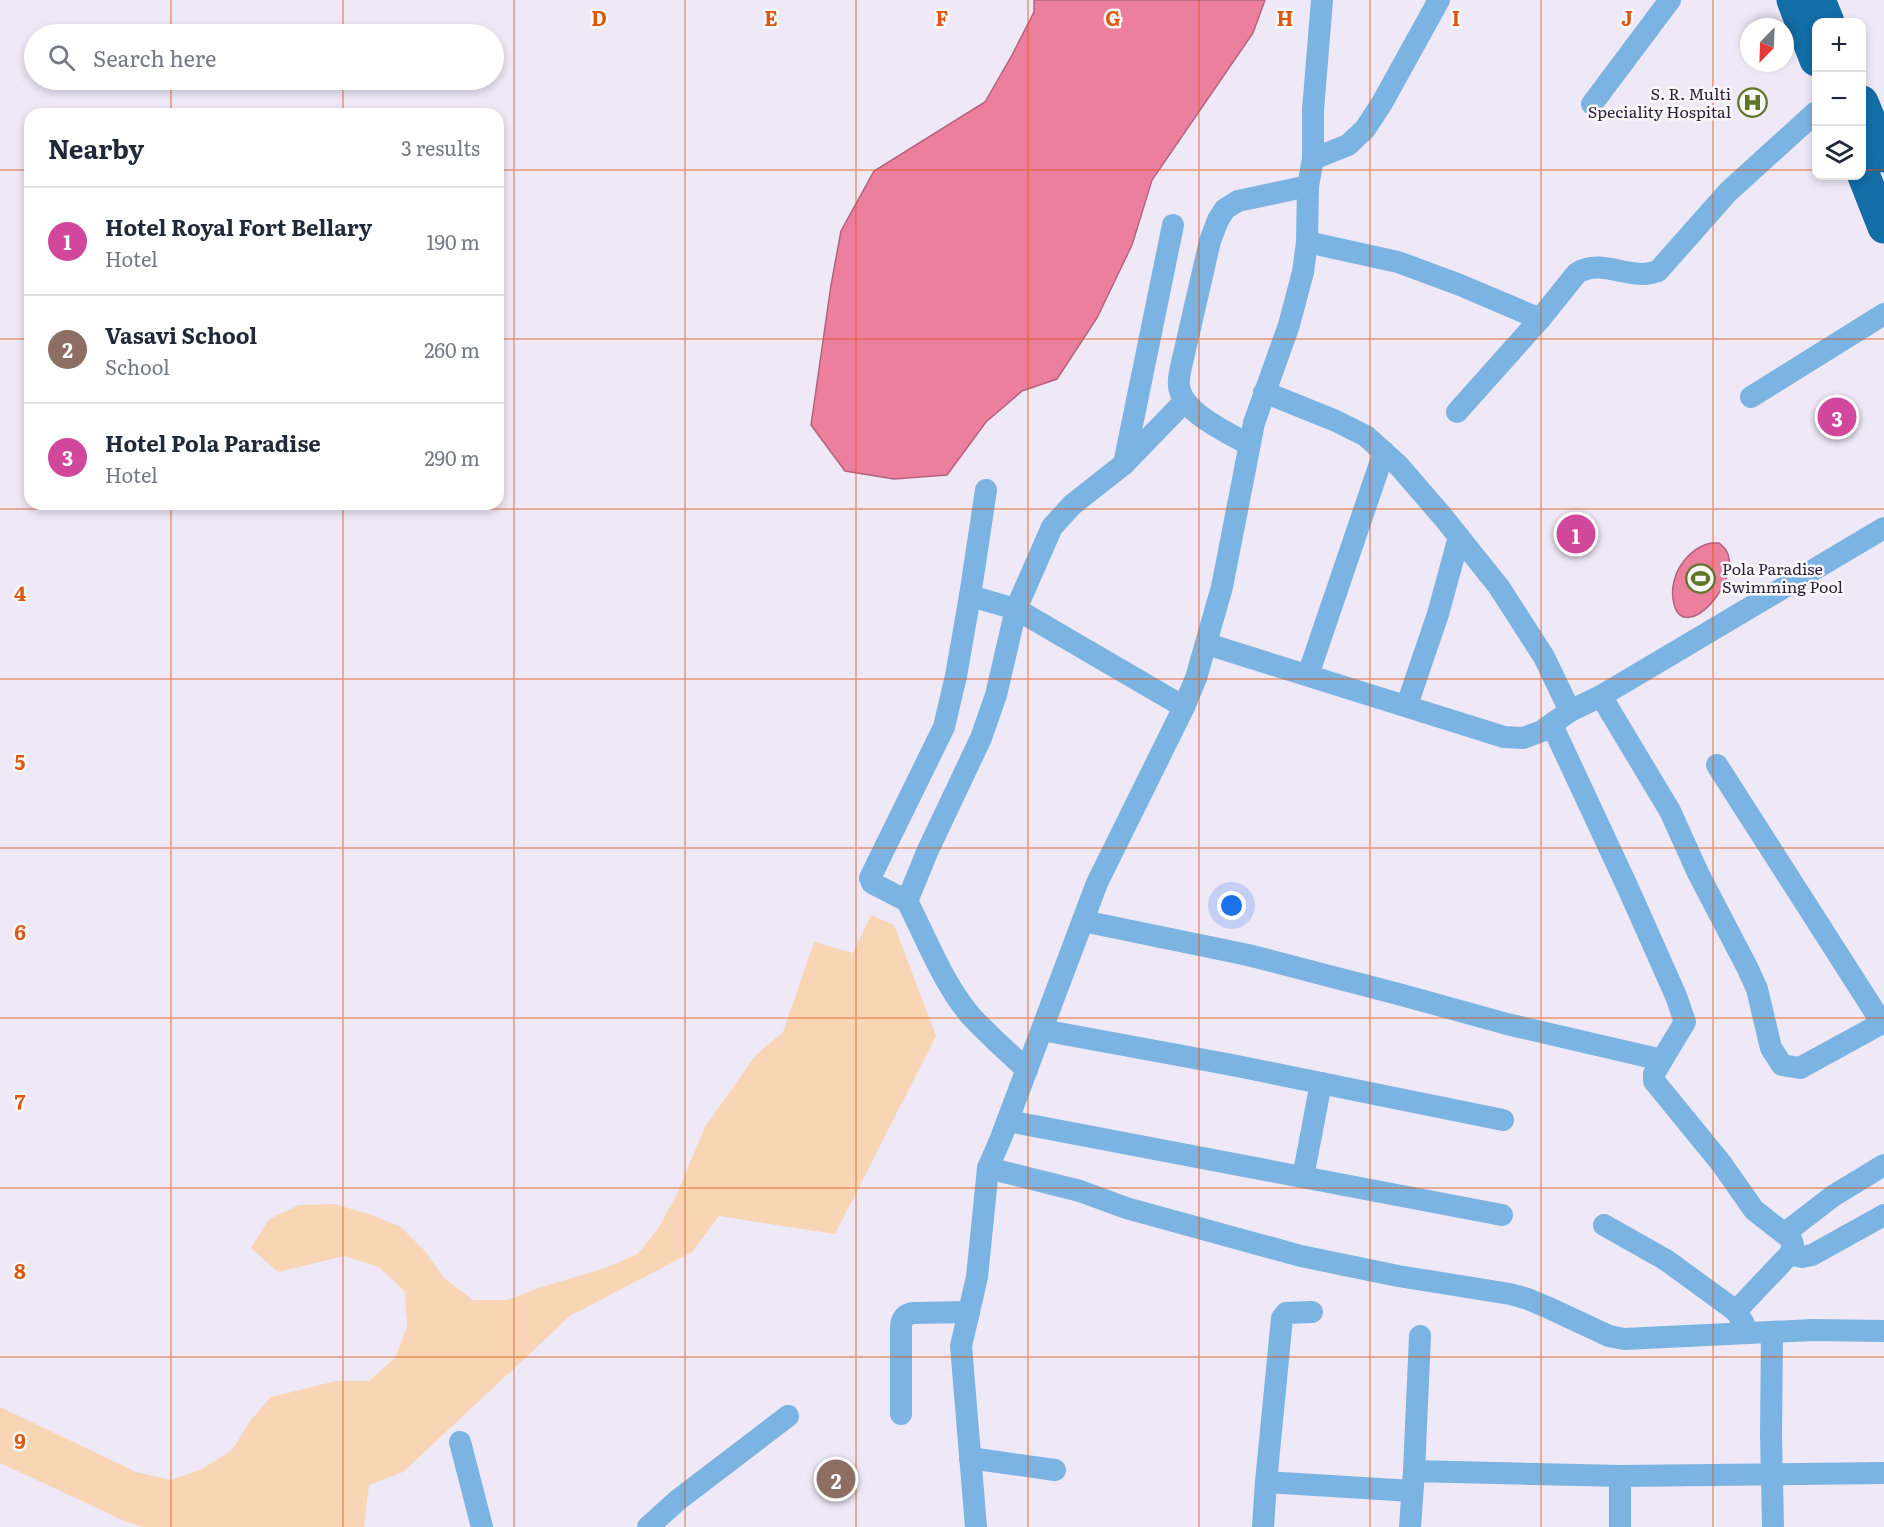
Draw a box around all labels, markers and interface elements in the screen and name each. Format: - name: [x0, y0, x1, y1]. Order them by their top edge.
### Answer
- text: D: [591, 2, 607, 32]
- text: E: [764, 2, 778, 32]
- text: F: [936, 2, 949, 32]
- text: G: [1105, 2, 1121, 32]
- text: H: [1277, 2, 1293, 32]
- text: I: [1452, 2, 1460, 32]
- text: J: [1621, 2, 1633, 32]
- north arrow: [1740, 18, 1794, 72]
- map controls: [1812, 18, 1866, 180]
- button: +: [1812, 18, 1866, 72]
- search box: [24, 24, 504, 90]
- icon: search: [45, 41, 78, 74]
- text: Search here: [93, 41, 216, 74]
- button: −: [1812, 72, 1866, 126]
- place label: S. R. Multi Speciality Hospital: [1588, 81, 1731, 123]
- hospital icon: S. R. Multi Speciality Hospital: [1736, 87, 1768, 119]
- button: layers: [1812, 126, 1866, 180]
- text: Nearby: [48, 128, 144, 167]
- text: 3 results: [401, 132, 480, 162]
- text: Hotel Royal Fort Bellary: [105, 210, 372, 243]
- text: 1: [63, 226, 72, 256]
- text: 190 m: [426, 226, 480, 256]
- text: Hotel: [105, 243, 158, 273]
- text: Vasavi School: [105, 318, 257, 351]
- text: 2: [62, 334, 73, 364]
- text: 260 m: [424, 334, 480, 364]
- text: School: [105, 351, 170, 381]
- pin: 3: [1818, 394, 1856, 440]
- text: Hotel Pola Paradise: [105, 426, 321, 459]
- text: 3: [62, 442, 73, 472]
- text: 290 m: [424, 442, 480, 472]
- text: Hotel: [105, 459, 158, 489]
- pin: 1: [1556, 512, 1596, 556]
- place label: Pola Paradise Swimming Pool: [1722, 556, 1843, 598]
- sports icon: Pola Paradise Swimming Pool: [1685, 562, 1717, 594]
- text: 4: [14, 577, 26, 607]
- text: 5: [15, 746, 26, 776]
- your location: [1217, 891, 1246, 920]
- text: 6: [14, 916, 26, 946]
- text: 7: [15, 1086, 26, 1116]
- text: 8: [14, 1255, 26, 1285]
- text: 9: [14, 1425, 26, 1455]
- pin: 2: [816, 1456, 856, 1502]

